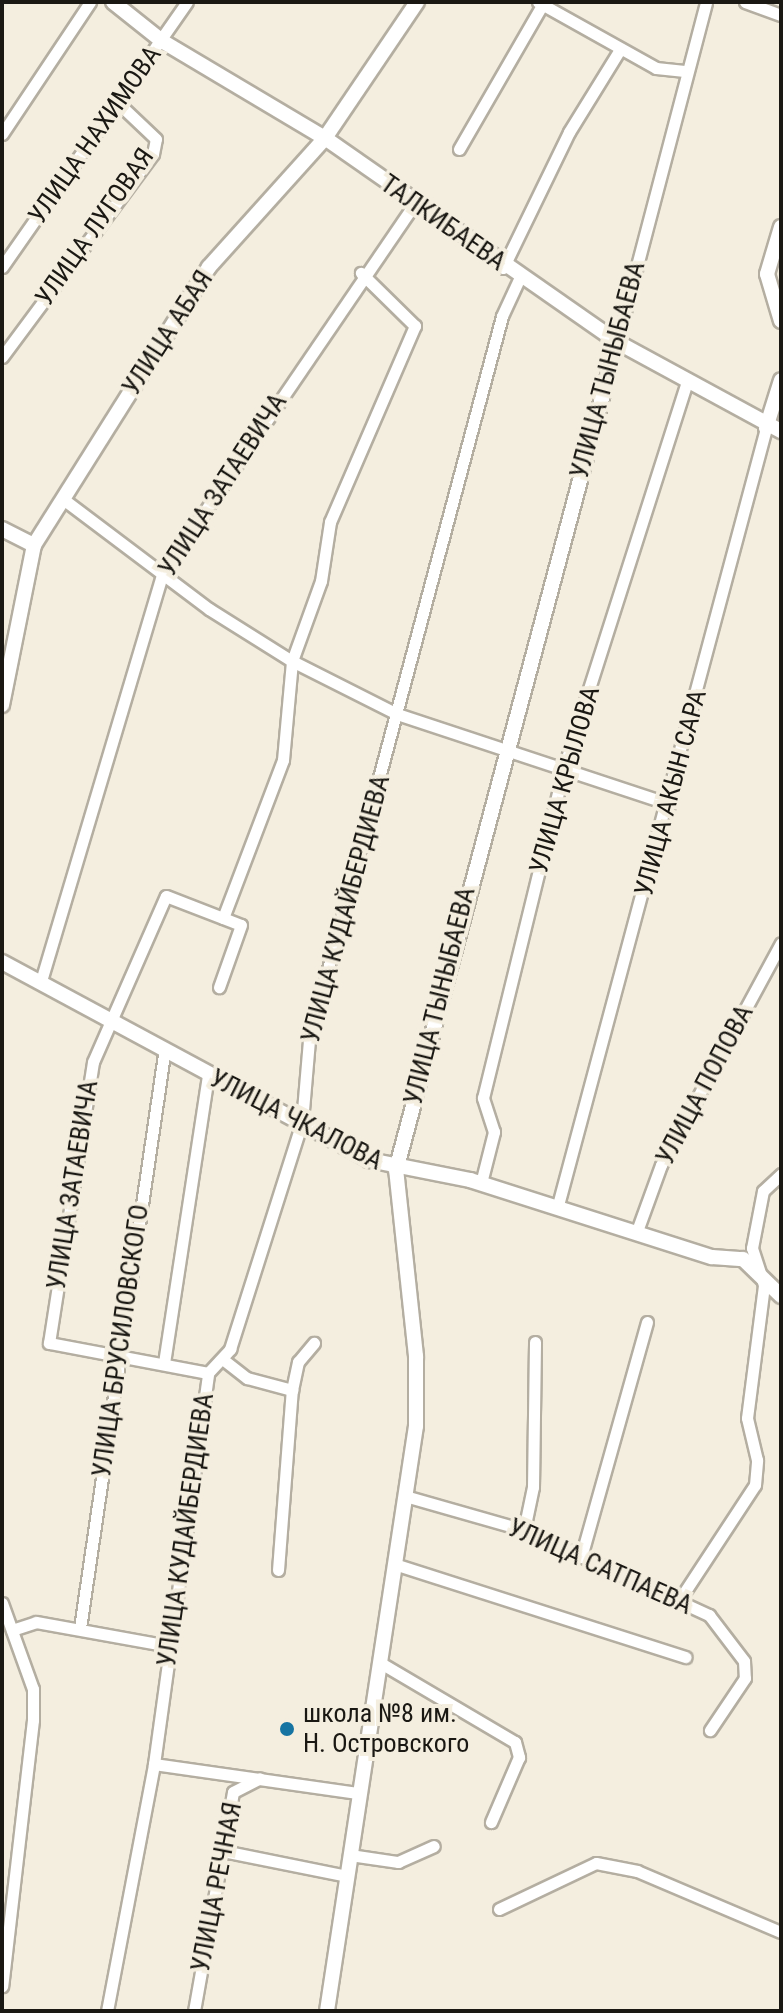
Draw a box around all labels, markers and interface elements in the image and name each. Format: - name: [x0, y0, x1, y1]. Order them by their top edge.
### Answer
- street label: УЛИЦА НАХИМОВА: [22, 40, 168, 230]
- street label: УЛИЦА ЛУГОВАЯ: [29, 142, 161, 312]
- street label: ТАЛКИБАЕВА: [374, 168, 512, 278]
- street label: УЛИЦА ТЫНЫБАЕВА: [564, 258, 652, 482]
- street label: УЛИЦА АБАЯ: [116, 265, 220, 401]
- street label: УЛИЦА ЗАТАЕВИЧА: [152, 388, 294, 582]
- street label: УЛИЦА КРЫЛОВА: [523, 683, 607, 877]
- street label: УЛИЦА АКЫН САРА: [628, 686, 714, 900]
- street label: УЛИЦА КУДАЙБЕРДИЕВА: [295, 772, 397, 1046]
- street label: УЛИЦА ТЫНЫБАЕВА: [398, 884, 482, 1108]
- street label: УЛИЦА ПОПОВА: [650, 1000, 760, 1170]
- street label: УЛИЦА ЧКАЛОВА: [204, 1063, 388, 1177]
- street label: УЛИЦА ЗАТАЕВИЧА: [41, 1078, 105, 1292]
- street label: УЛИЦА БРУСИЛОВСКОГО: [86, 1203, 156, 1479]
- street label: УЛИЦА КУДАЙБЕРДИЕВА: [151, 1391, 221, 1669]
- street label: УЛИЦА САТПАЕВА: [503, 1512, 697, 1622]
- place label: школа №8 им. Н. Островского: [303, 1698, 469, 1760]
- marker: школа №8 им. Н. Островского: [278, 1720, 296, 1738]
- street label: УЛИЦА РЕЧНАЯ: [185, 1799, 249, 1975]

